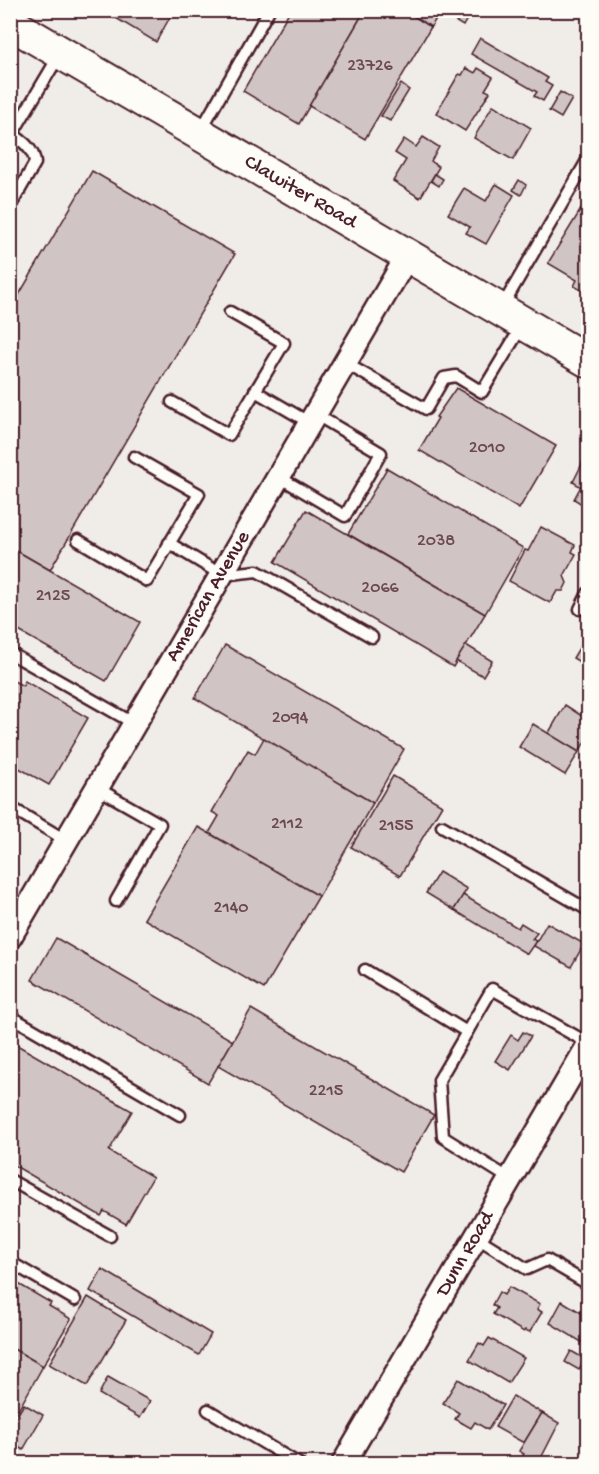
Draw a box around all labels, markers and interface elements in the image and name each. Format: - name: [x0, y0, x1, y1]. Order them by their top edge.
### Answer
- house number: 23726: [347, 56, 394, 77]
- street label: Clawiter Road: [239, 150, 362, 236]
- house number: 2010: [469, 438, 505, 459]
- street label: American Avenue: [161, 526, 257, 667]
- house number: 2038: [417, 531, 455, 552]
- house number: 2066: [361, 578, 400, 599]
- house number: 2125: [36, 586, 70, 607]
- house number: 2094: [272, 708, 309, 729]
- house number: 2112: [271, 814, 303, 835]
- house number: 2155: [378, 816, 414, 837]
- house number: 2140: [214, 898, 248, 919]
- house number: 2215: [309, 1081, 343, 1102]
- street label: Dunn Road: [430, 1206, 501, 1303]

